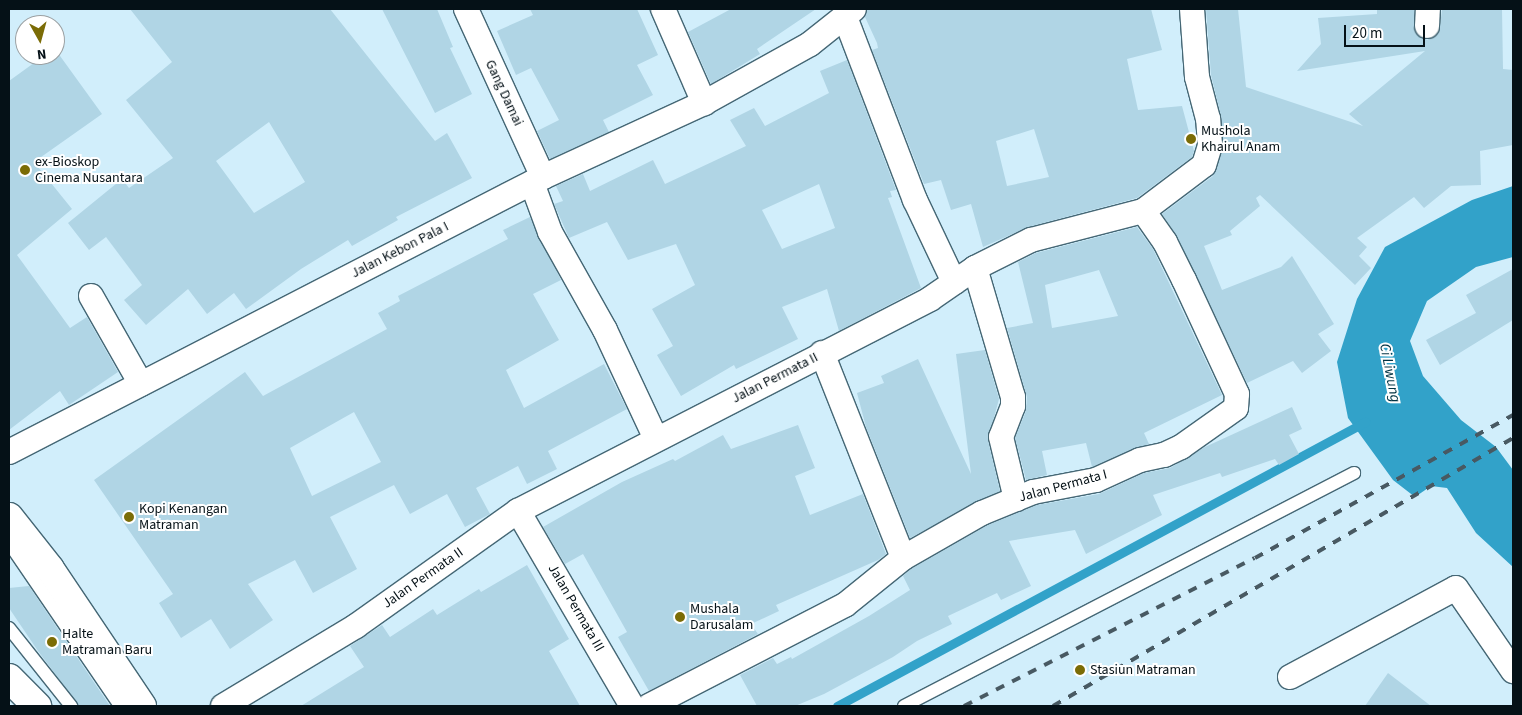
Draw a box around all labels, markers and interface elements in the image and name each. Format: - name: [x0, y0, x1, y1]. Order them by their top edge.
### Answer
- north arrow: [15, 15, 65, 65]
- scale bar: [1347, 15, 1428, 47]
- text: 20 m: [1352, 23, 1382, 44]
- text: N: [36, 43, 48, 64]
- street label: Gang Damai: [481, 57, 527, 129]
- place label: Mushola Khairul Anam: [1201, 123, 1280, 156]
- marker: Mushola Khairul Anam: [1185, 133, 1197, 145]
- place label: ex-Bioskop Cinema Nusantara: [35, 154, 143, 186]
- marker: ex-Bioskop Cinema Nusantara: [19, 164, 31, 176]
- street label: Jalan Kebon Pala I: [348, 218, 452, 282]
- water label: Ci Liwung: [1375, 342, 1405, 404]
- street label: Jalan Permata II: [729, 349, 821, 407]
- street label: Jalan Permata I: [1017, 466, 1109, 506]
- place label: Kopi Kenangan Matraman: [139, 501, 227, 534]
- marker: Kopi Kenangan Matraman: [123, 511, 135, 523]
- street label: Jalan Permata II: [380, 544, 466, 612]
- street label: Jalan Permata III: [544, 561, 608, 655]
- place label: Mushala Darusalam: [690, 601, 753, 634]
- marker: Mushala Darusalam: [674, 611, 686, 623]
- place label: Halte Matraman Baru: [62, 626, 152, 658]
- marker: Halte Matraman Baru: [46, 636, 58, 648]
- place label: Stasiun Matraman: [1090, 662, 1196, 678]
- marker: Stasiun Matraman: [1074, 664, 1086, 676]

